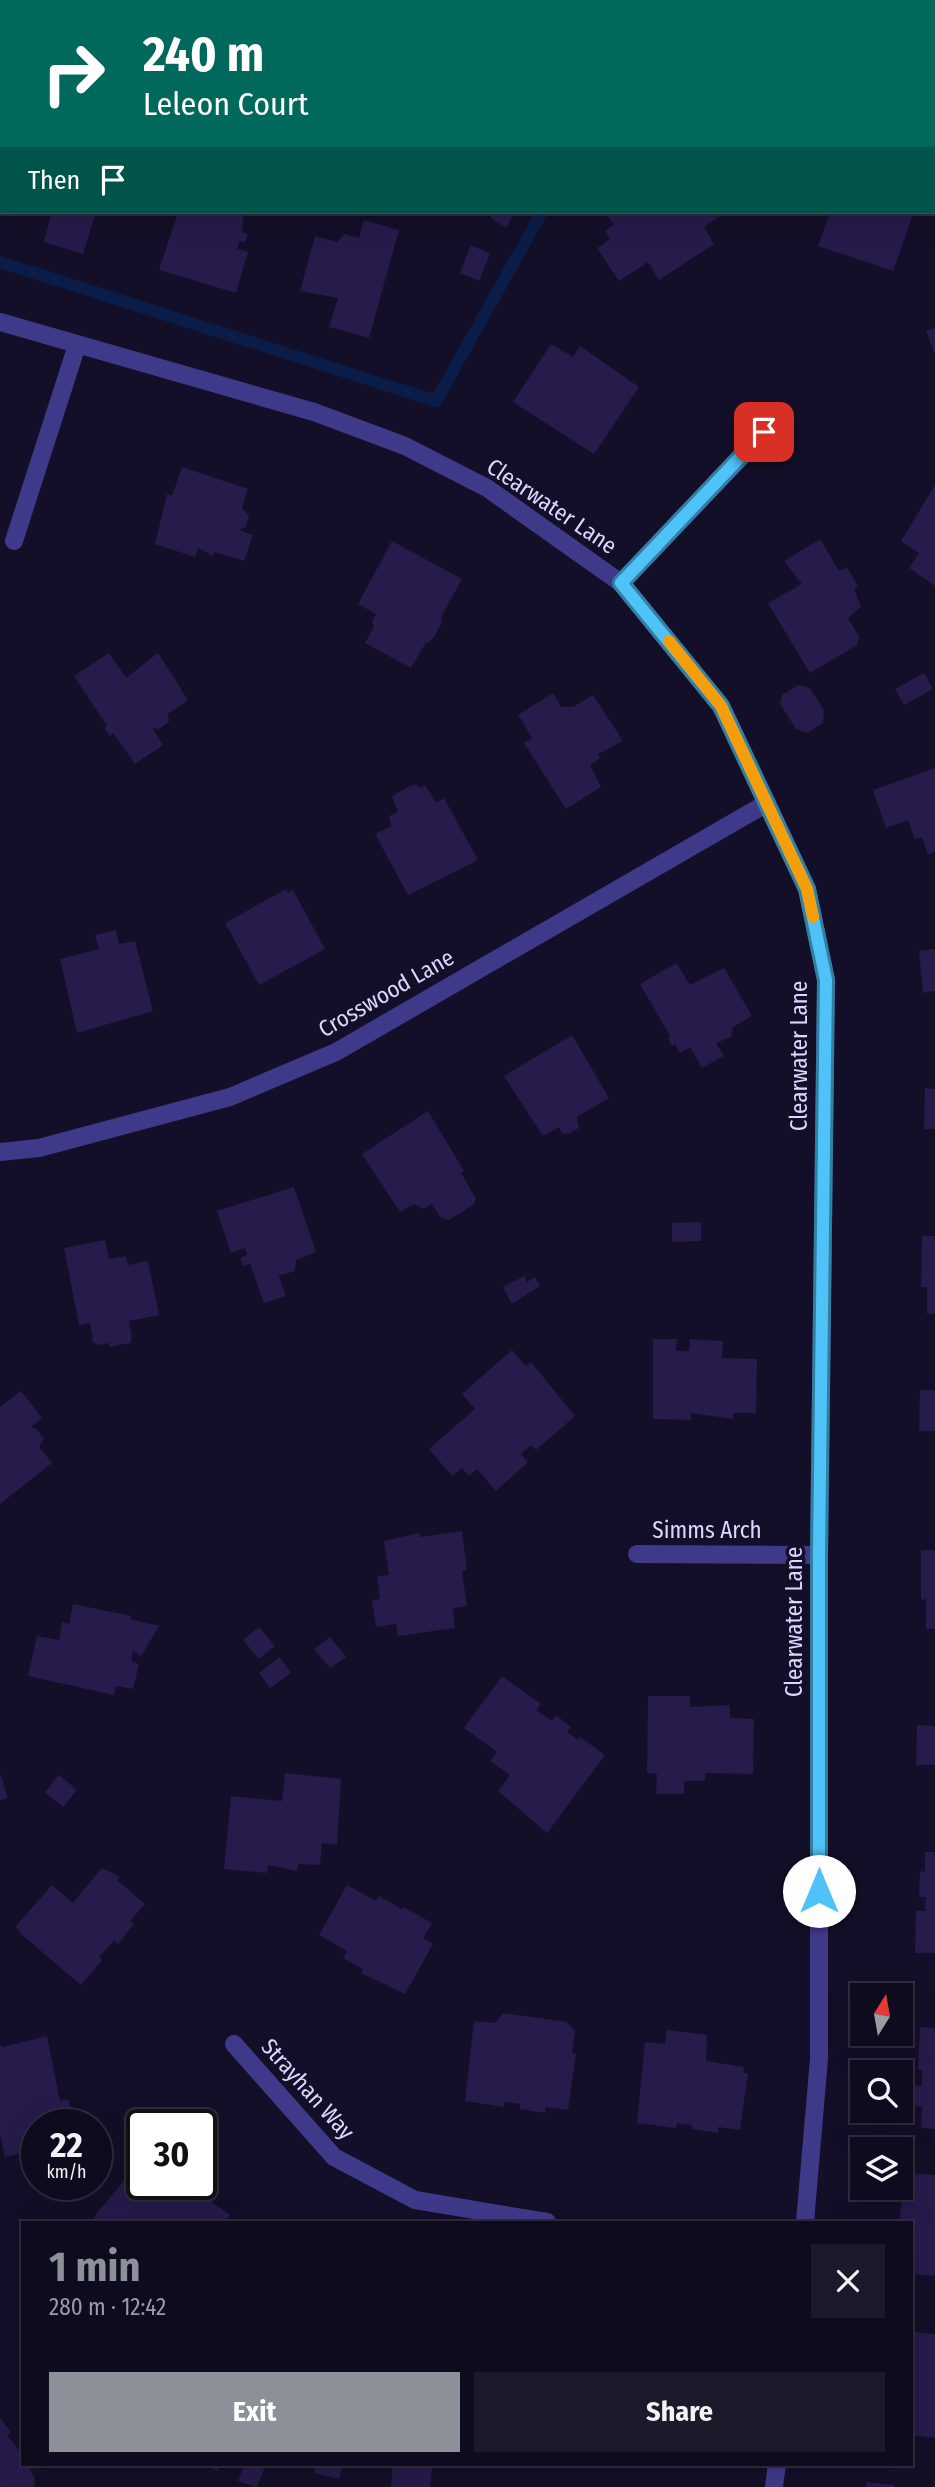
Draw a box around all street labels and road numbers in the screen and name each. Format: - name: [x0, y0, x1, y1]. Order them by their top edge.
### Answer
- street label: Clearwater Lane: [482, 452, 622, 560]
- street label: Crosswood Lane: [313, 943, 459, 1043]
- street label: Clearwater Lane: [785, 981, 813, 1131]
- street label: Simms Arch: [652, 1516, 762, 1544]
- street label: Clearwater Lane: [780, 1547, 808, 1697]
- street label: Strayhan Way: [255, 2033, 361, 2146]

